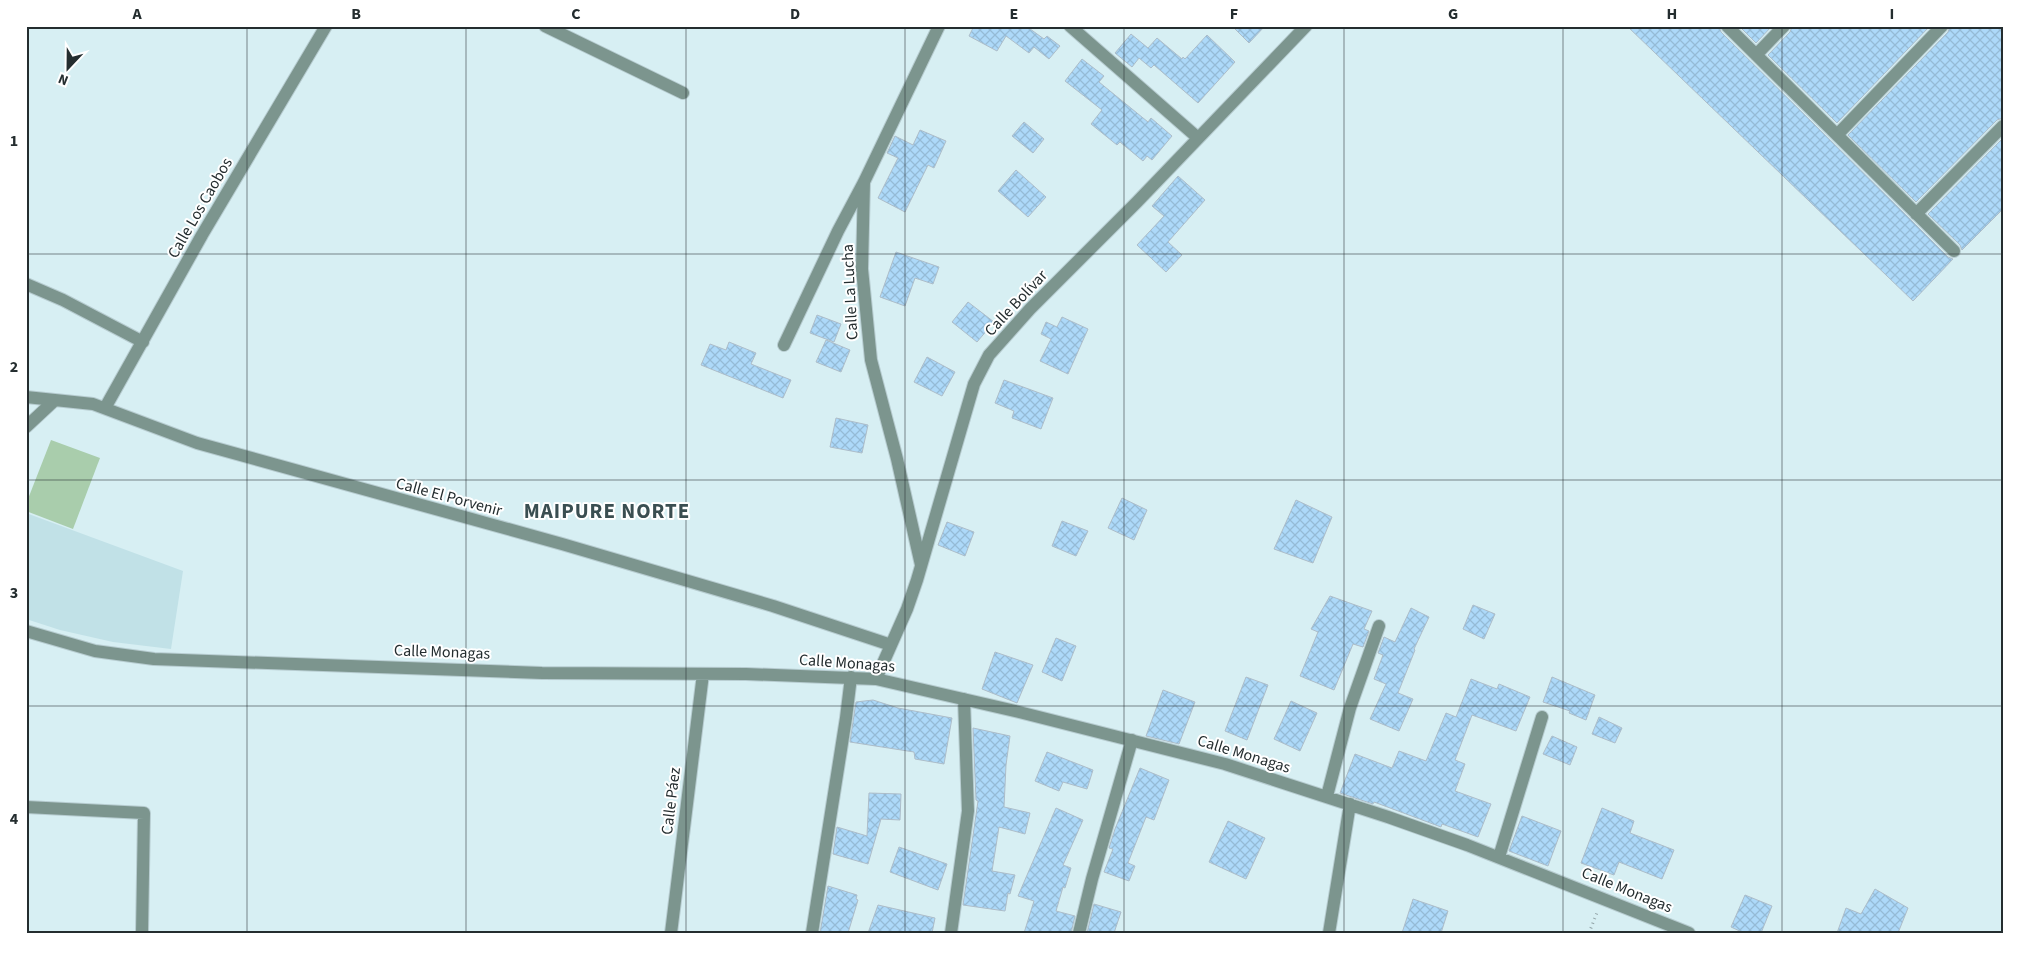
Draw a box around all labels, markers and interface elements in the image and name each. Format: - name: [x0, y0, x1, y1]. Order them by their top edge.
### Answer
- text: A: [131, 3, 142, 25]
- text: B: [351, 3, 361, 25]
- text: C: [571, 3, 581, 25]
- text: D: [790, 3, 800, 25]
- text: E: [1010, 3, 1018, 25]
- text: F: [1230, 3, 1238, 25]
- text: G: [1448, 3, 1458, 25]
- text: H: [1667, 3, 1677, 25]
- text: I: [1890, 3, 1894, 25]
- north arrow: [42, 42, 92, 92]
- text: N: [55, 68, 72, 90]
- text: 1: [10, 130, 18, 152]
- street label: Calle Los Caobos: [162, 153, 238, 262]
- street label: Calle La Lucha: [837, 244, 863, 340]
- street label: Calle Bolívar: [980, 265, 1053, 341]
- text: 2: [10, 356, 18, 378]
- street label: Calle El Porvenir: [393, 472, 505, 522]
- district label: MAIPURE NORTE: [524, 496, 690, 526]
- text: 3: [10, 582, 18, 604]
- street label: Calle Monagas: [394, 639, 491, 665]
- street label: Calle Monagas: [798, 649, 896, 677]
- street label: Calle Monagas: [1195, 729, 1293, 779]
- street label: Calle Páez: [656, 766, 686, 836]
- text: 4: [10, 808, 19, 830]
- street label: Calle Monagas: [1578, 862, 1676, 918]

